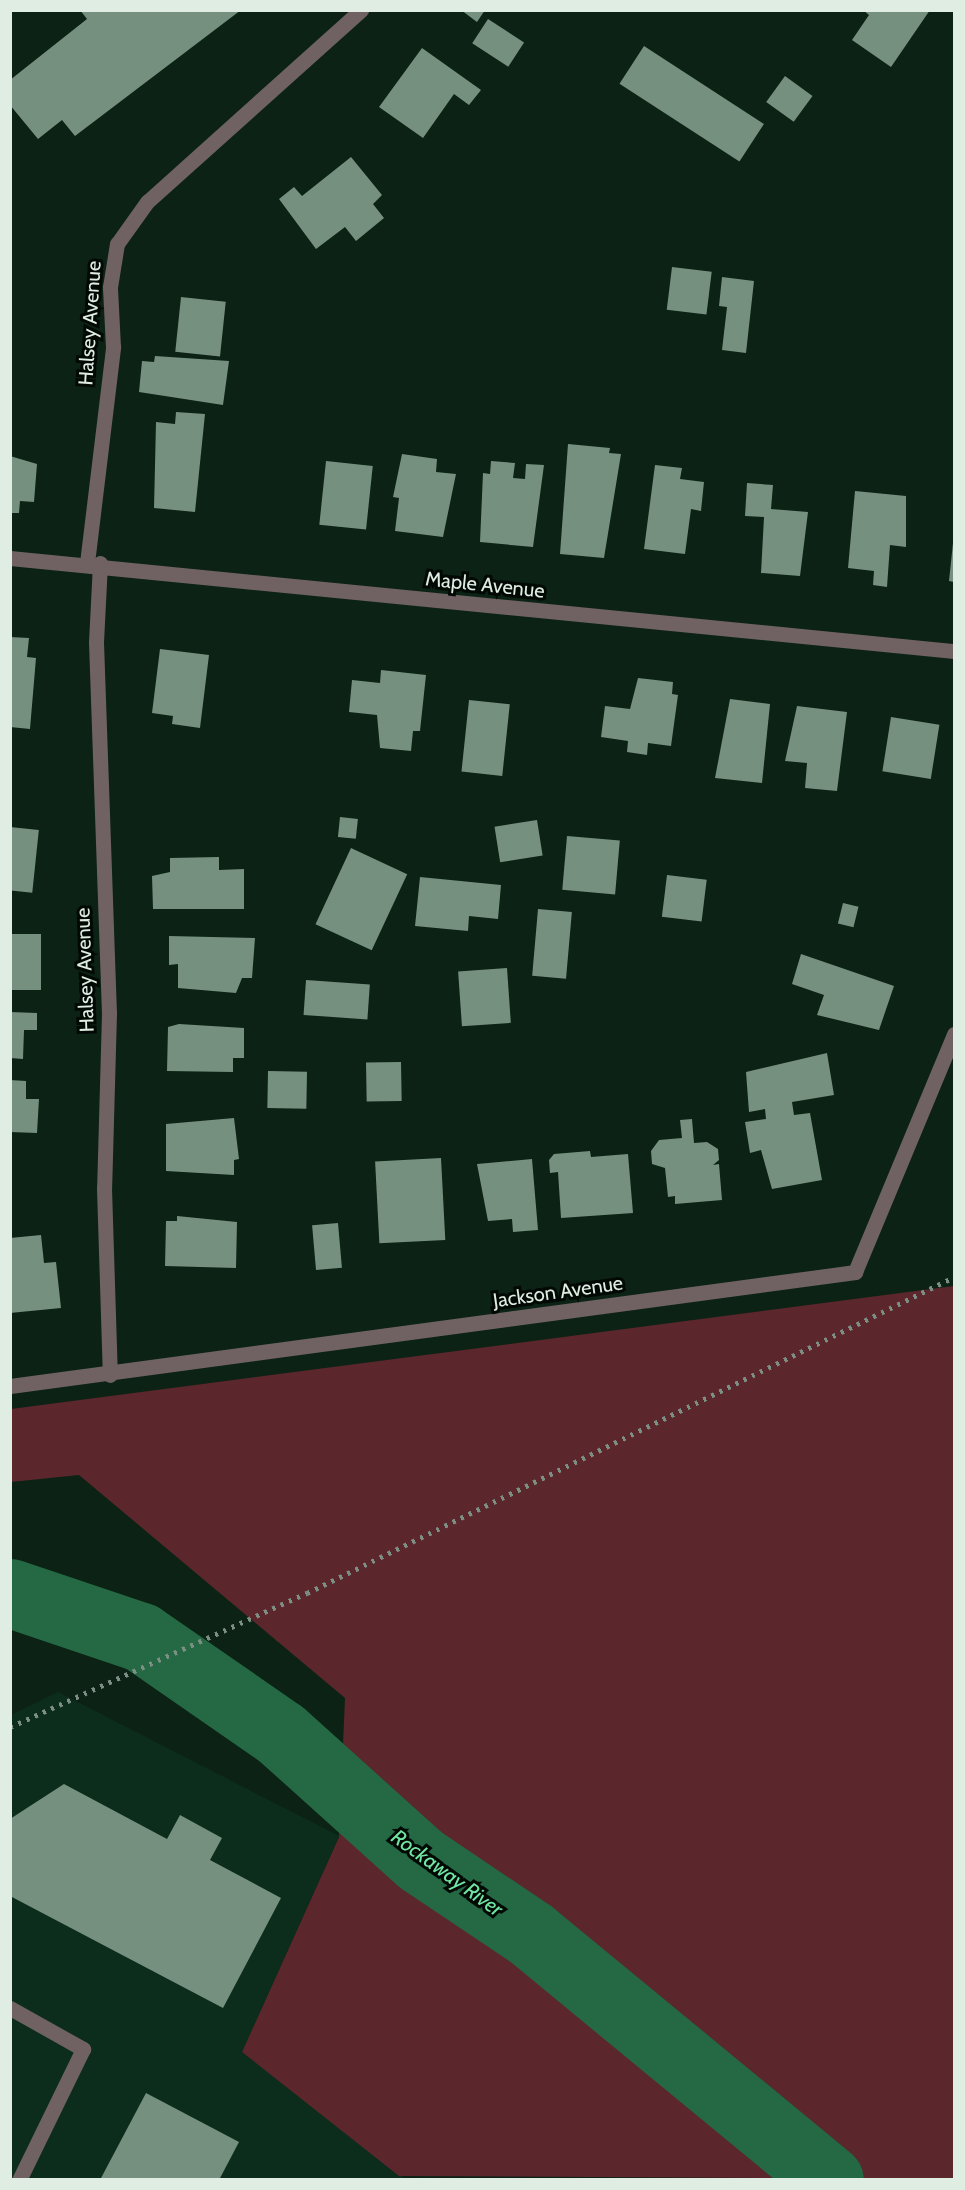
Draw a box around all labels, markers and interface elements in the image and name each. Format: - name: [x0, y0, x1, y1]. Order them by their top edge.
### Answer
- street label: Halsey Avenue: [74, 260, 106, 386]
- street label: Maple Avenue: [424, 567, 546, 603]
- street label: Halsey Avenue: [71, 907, 99, 1033]
- street label: Jackson Avenue: [492, 1271, 624, 1313]
- water label: Rockaway River: [386, 1824, 508, 1922]

